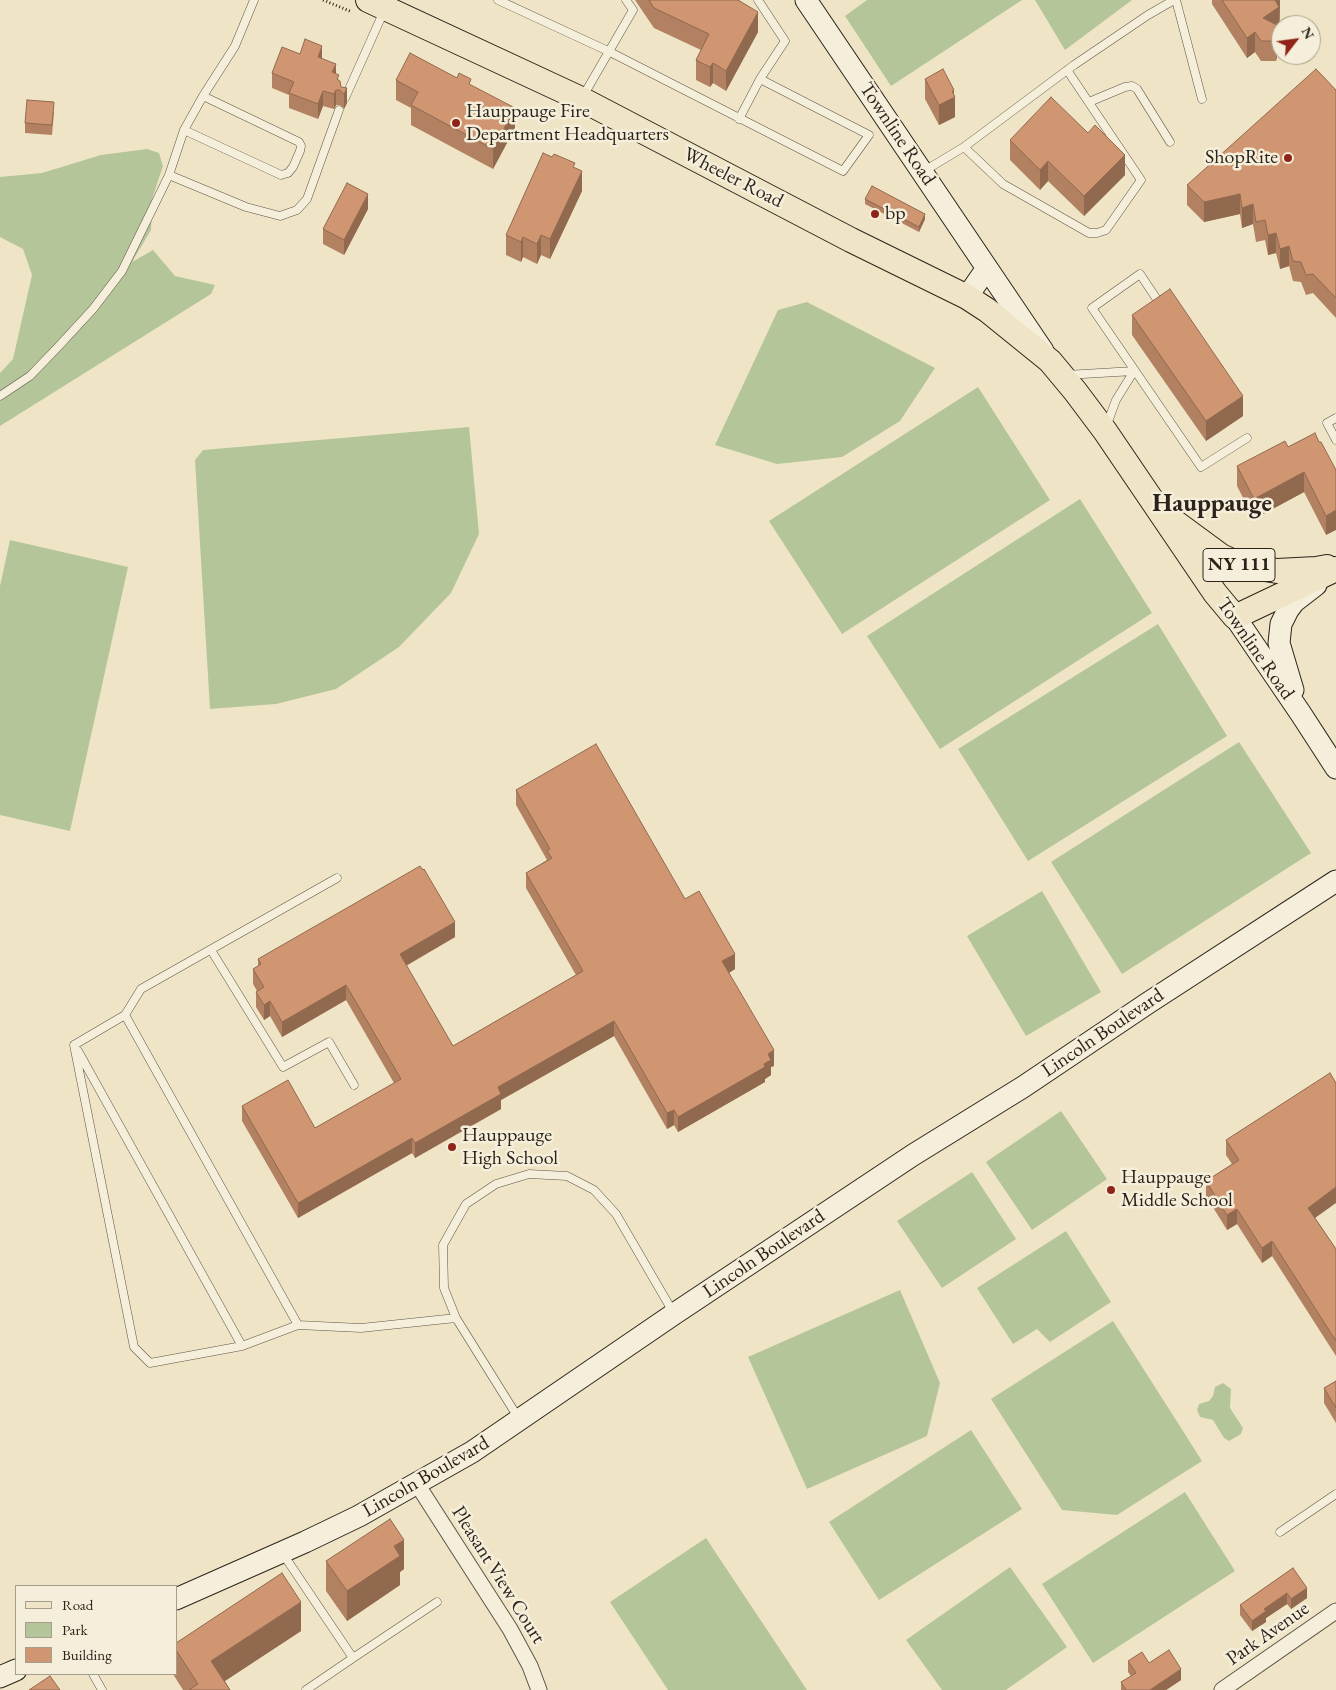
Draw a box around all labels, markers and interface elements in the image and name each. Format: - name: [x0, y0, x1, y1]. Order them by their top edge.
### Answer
- north arrow: [1271, 15, 1321, 65]
- text: N: [1297, 24, 1319, 42]
- street label: Townline Road: [854, 78, 940, 190]
- place label: Hauppauge Fire Department Headquarters: [466, 100, 669, 147]
- marker: Hauppauge Fire Department Headquarters: [450, 117, 462, 129]
- street label: Wheeler Road: [679, 143, 787, 213]
- place label: ShopRite: [1205, 146, 1278, 170]
- marker: ShopRite: [1282, 152, 1294, 164]
- place label: bp: [885, 202, 906, 226]
- marker: bp: [869, 208, 881, 220]
- district label: Hauppauge: [1152, 489, 1272, 519]
- road number: NY 111: [1203, 548, 1275, 582]
- street label: Townline Road: [1211, 593, 1299, 705]
- street label: Lincoln Boulevard: [1037, 983, 1169, 1083]
- place label: Hauppauge High School: [462, 1124, 558, 1171]
- marker: Hauppauge High School: [446, 1141, 458, 1153]
- place label: Hauppauge Middle School: [1121, 1166, 1233, 1213]
- marker: Hauppauge Middle School: [1105, 1184, 1117, 1196]
- street label: Lincoln Boulevard: [698, 1204, 830, 1304]
- street label: Lincoln Boulevard: [359, 1431, 493, 1523]
- street label: Pleasant View Court: [446, 1502, 550, 1648]
- legend: [15, 1585, 178, 1675]
- text: Road: [62, 1595, 93, 1614]
- street label: Park Avenue: [1222, 1597, 1314, 1671]
- text: Park: [62, 1620, 88, 1639]
- text: Building: [62, 1645, 112, 1664]

